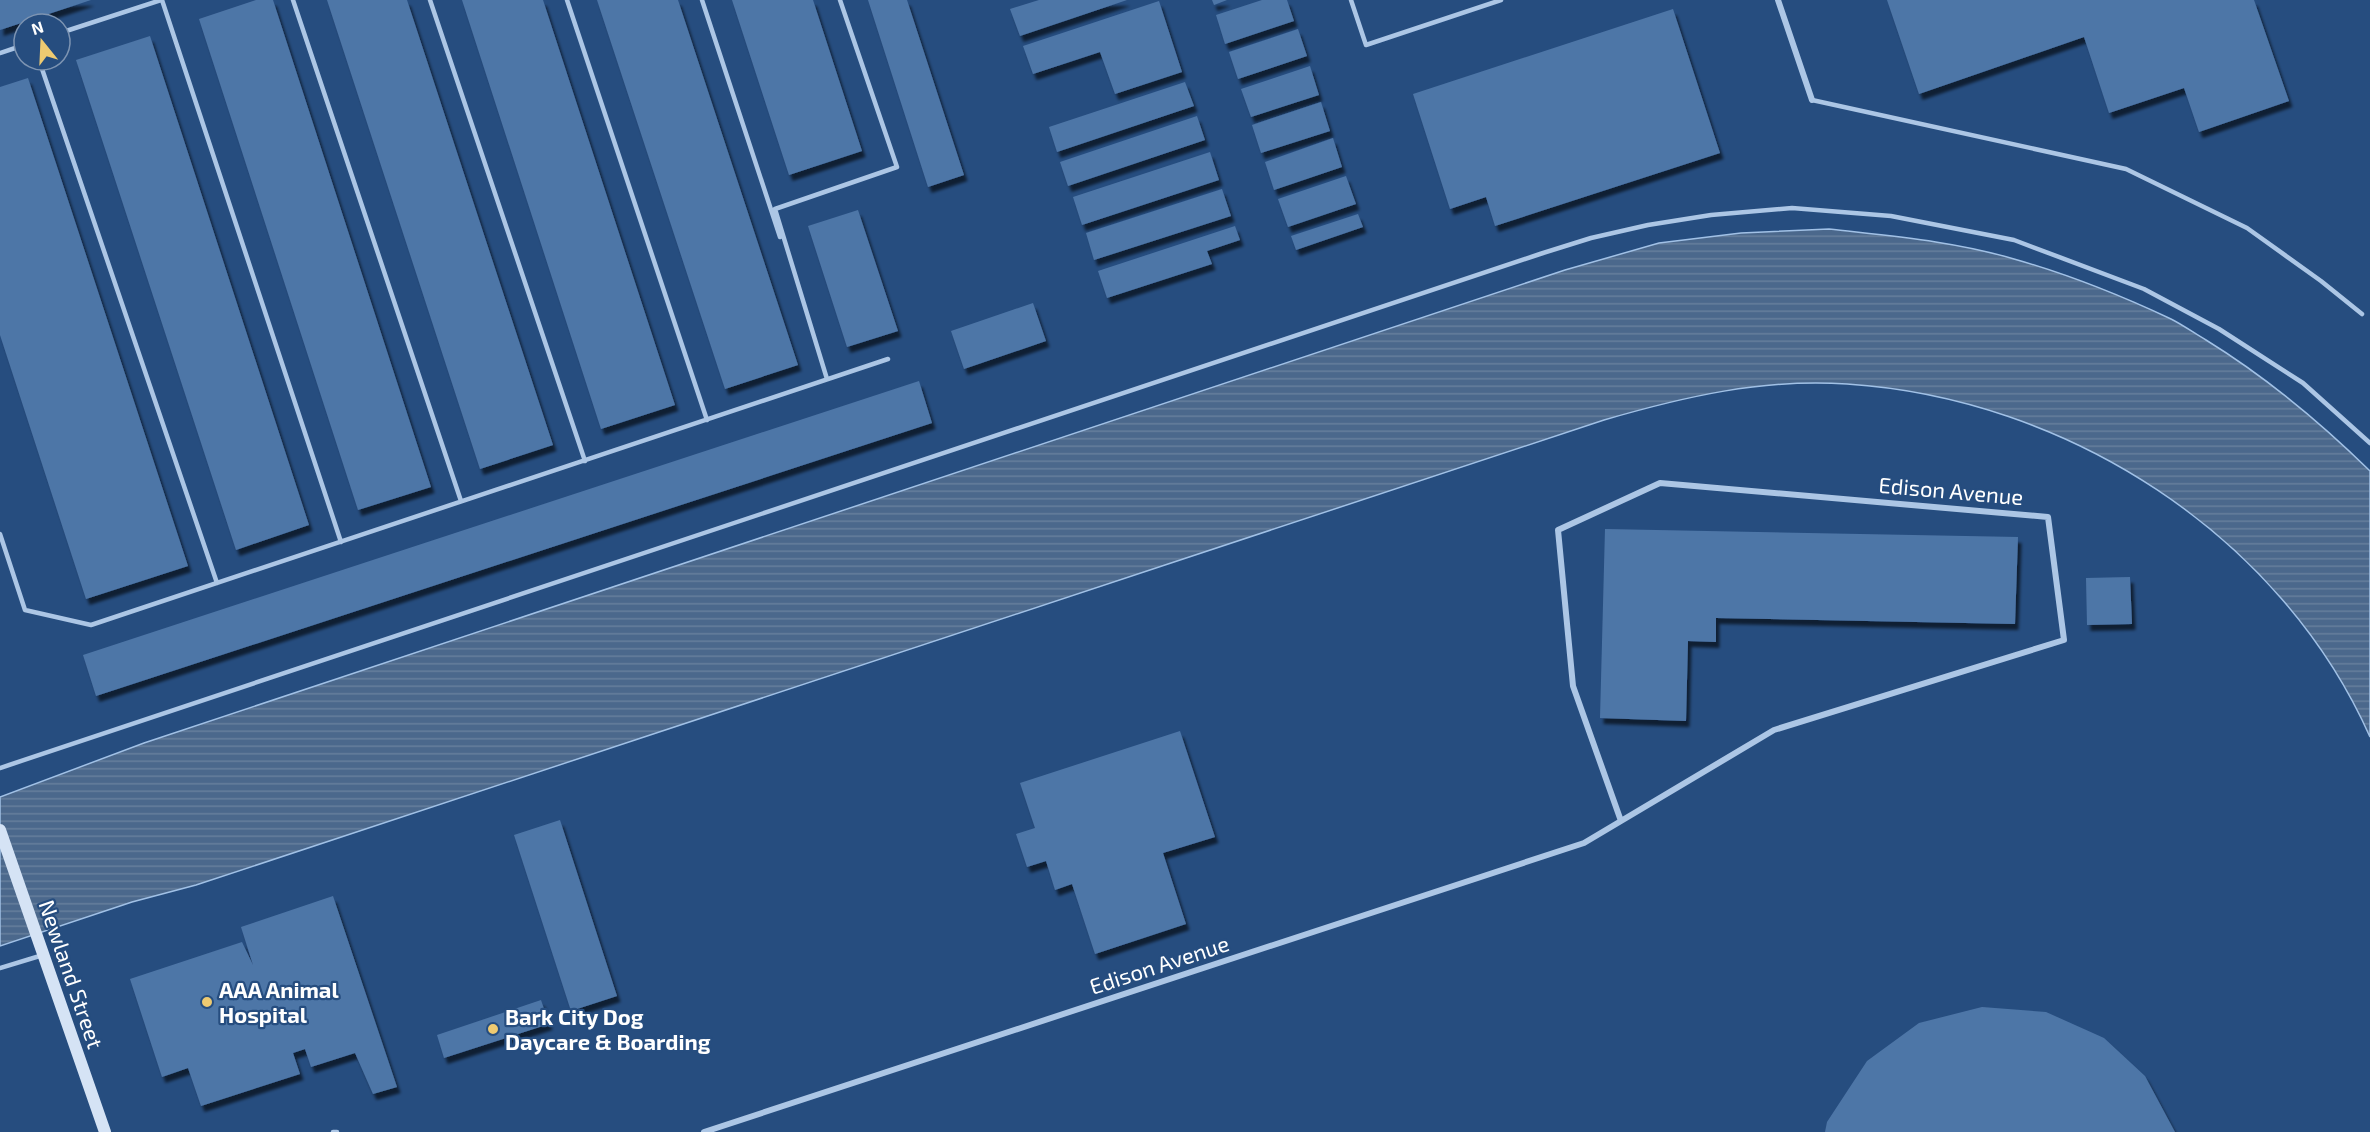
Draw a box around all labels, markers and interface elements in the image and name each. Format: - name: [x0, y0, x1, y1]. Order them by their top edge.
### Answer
- north arrow: [12, 12, 72, 72]
- text: N: [29, 16, 46, 38]
- street label: Edison Avenue: [1878, 471, 2024, 509]
- street label: Newland Street: [34, 896, 110, 1052]
- street label: Edison Avenue: [1086, 929, 1232, 999]
- place label: AAA Animal Hospital: [219, 976, 339, 1027]
- marker: AAA Animal Hospital: [200, 995, 214, 1009]
- place label: Bark City Dog Daycare & Boarding: [505, 1003, 711, 1055]
- marker: Bark City Dog Daycare & Boarding: [486, 1022, 500, 1036]

